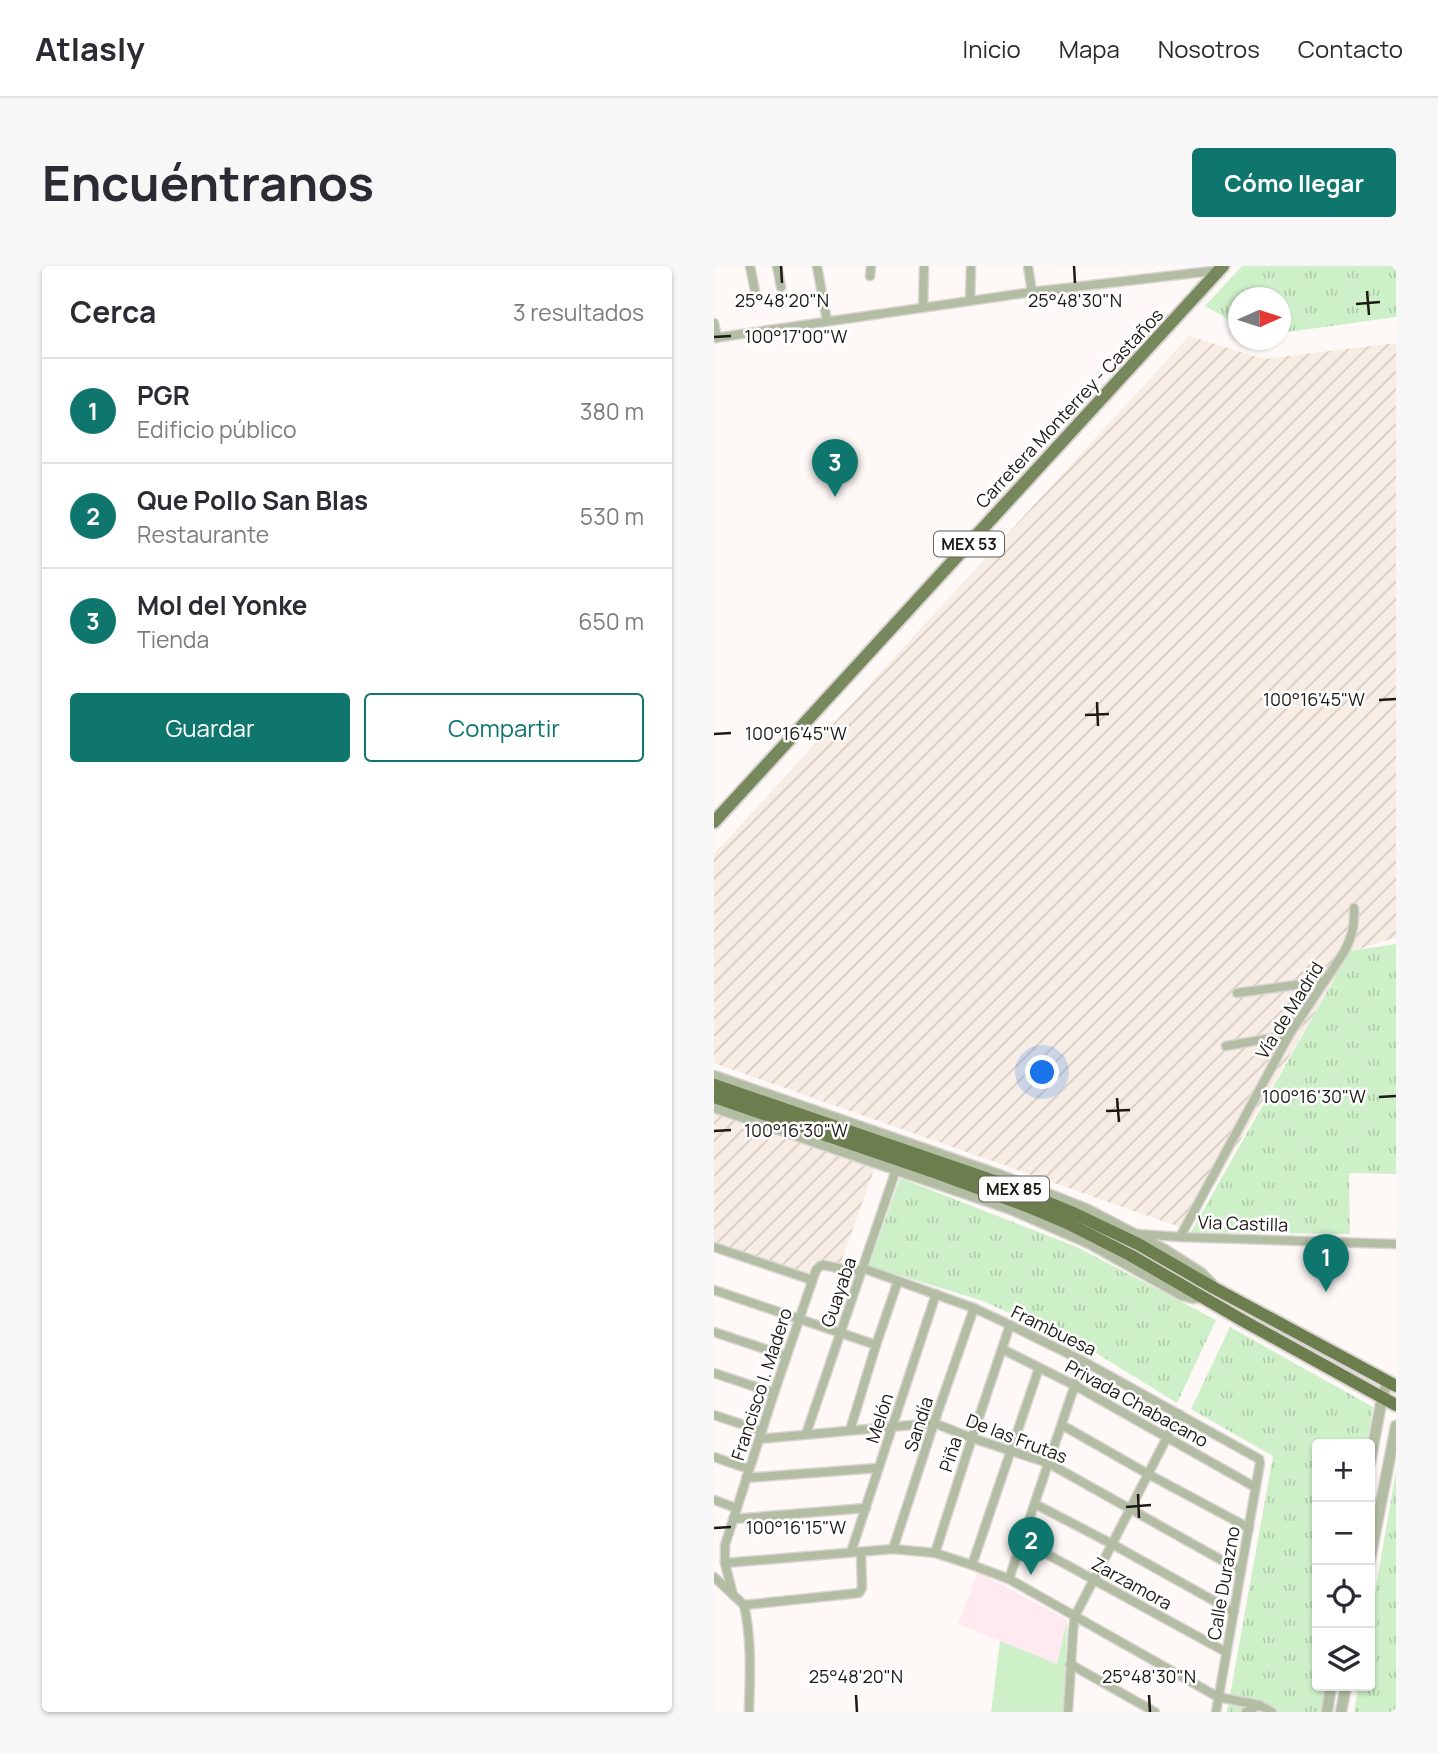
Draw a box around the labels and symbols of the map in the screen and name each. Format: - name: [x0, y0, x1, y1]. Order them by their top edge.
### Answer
- north arrow: [1228, 287, 1291, 350]
- text: 25°48'20"N: [735, 288, 829, 312]
- text: 25°48'30"N: [1028, 288, 1122, 312]
- street label: Carretera Monterrey - Castaños: [970, 303, 1168, 513]
- text: 100°17'00"W: [745, 324, 848, 348]
- pin: 3: [812, 439, 858, 497]
- road number: MEX 53: [934, 532, 1004, 556]
- text: 100°16'45"W: [1263, 687, 1365, 711]
- text: 100°16'45"W: [745, 721, 847, 745]
- street label: Vía de Madrid: [1250, 957, 1328, 1063]
- your location: [1025, 1055, 1059, 1089]
- text: 100°16'30"W: [1262, 1084, 1366, 1108]
- text: 100°16'30"W: [744, 1118, 848, 1142]
- road number: MEX 85: [979, 1177, 1049, 1202]
- street label: Via Castilla: [1197, 1209, 1289, 1237]
- pin: 1: [1303, 1234, 1349, 1292]
- street label: Guayaba: [815, 1254, 861, 1330]
- street label: Frambuesa: [1007, 1299, 1101, 1361]
- street label: Francisco I. Madero: [725, 1305, 797, 1463]
- street label: Privada Chabacano: [1061, 1354, 1213, 1452]
- street label: Melón: [860, 1390, 898, 1446]
- street label: Sandía: [898, 1393, 938, 1455]
- street label: De las Frutas: [963, 1408, 1071, 1468]
- street label: Piña: [933, 1433, 967, 1475]
- text: 100°16'15"W: [746, 1515, 846, 1539]
- pin: 2: [1008, 1517, 1054, 1575]
- street label: Calle Durazno: [1201, 1524, 1245, 1642]
- street label: Zarzamora: [1087, 1551, 1177, 1615]
- text: 25°48'20"N: [809, 1664, 903, 1688]
- text: 25°48'30"N: [1102, 1664, 1196, 1688]

